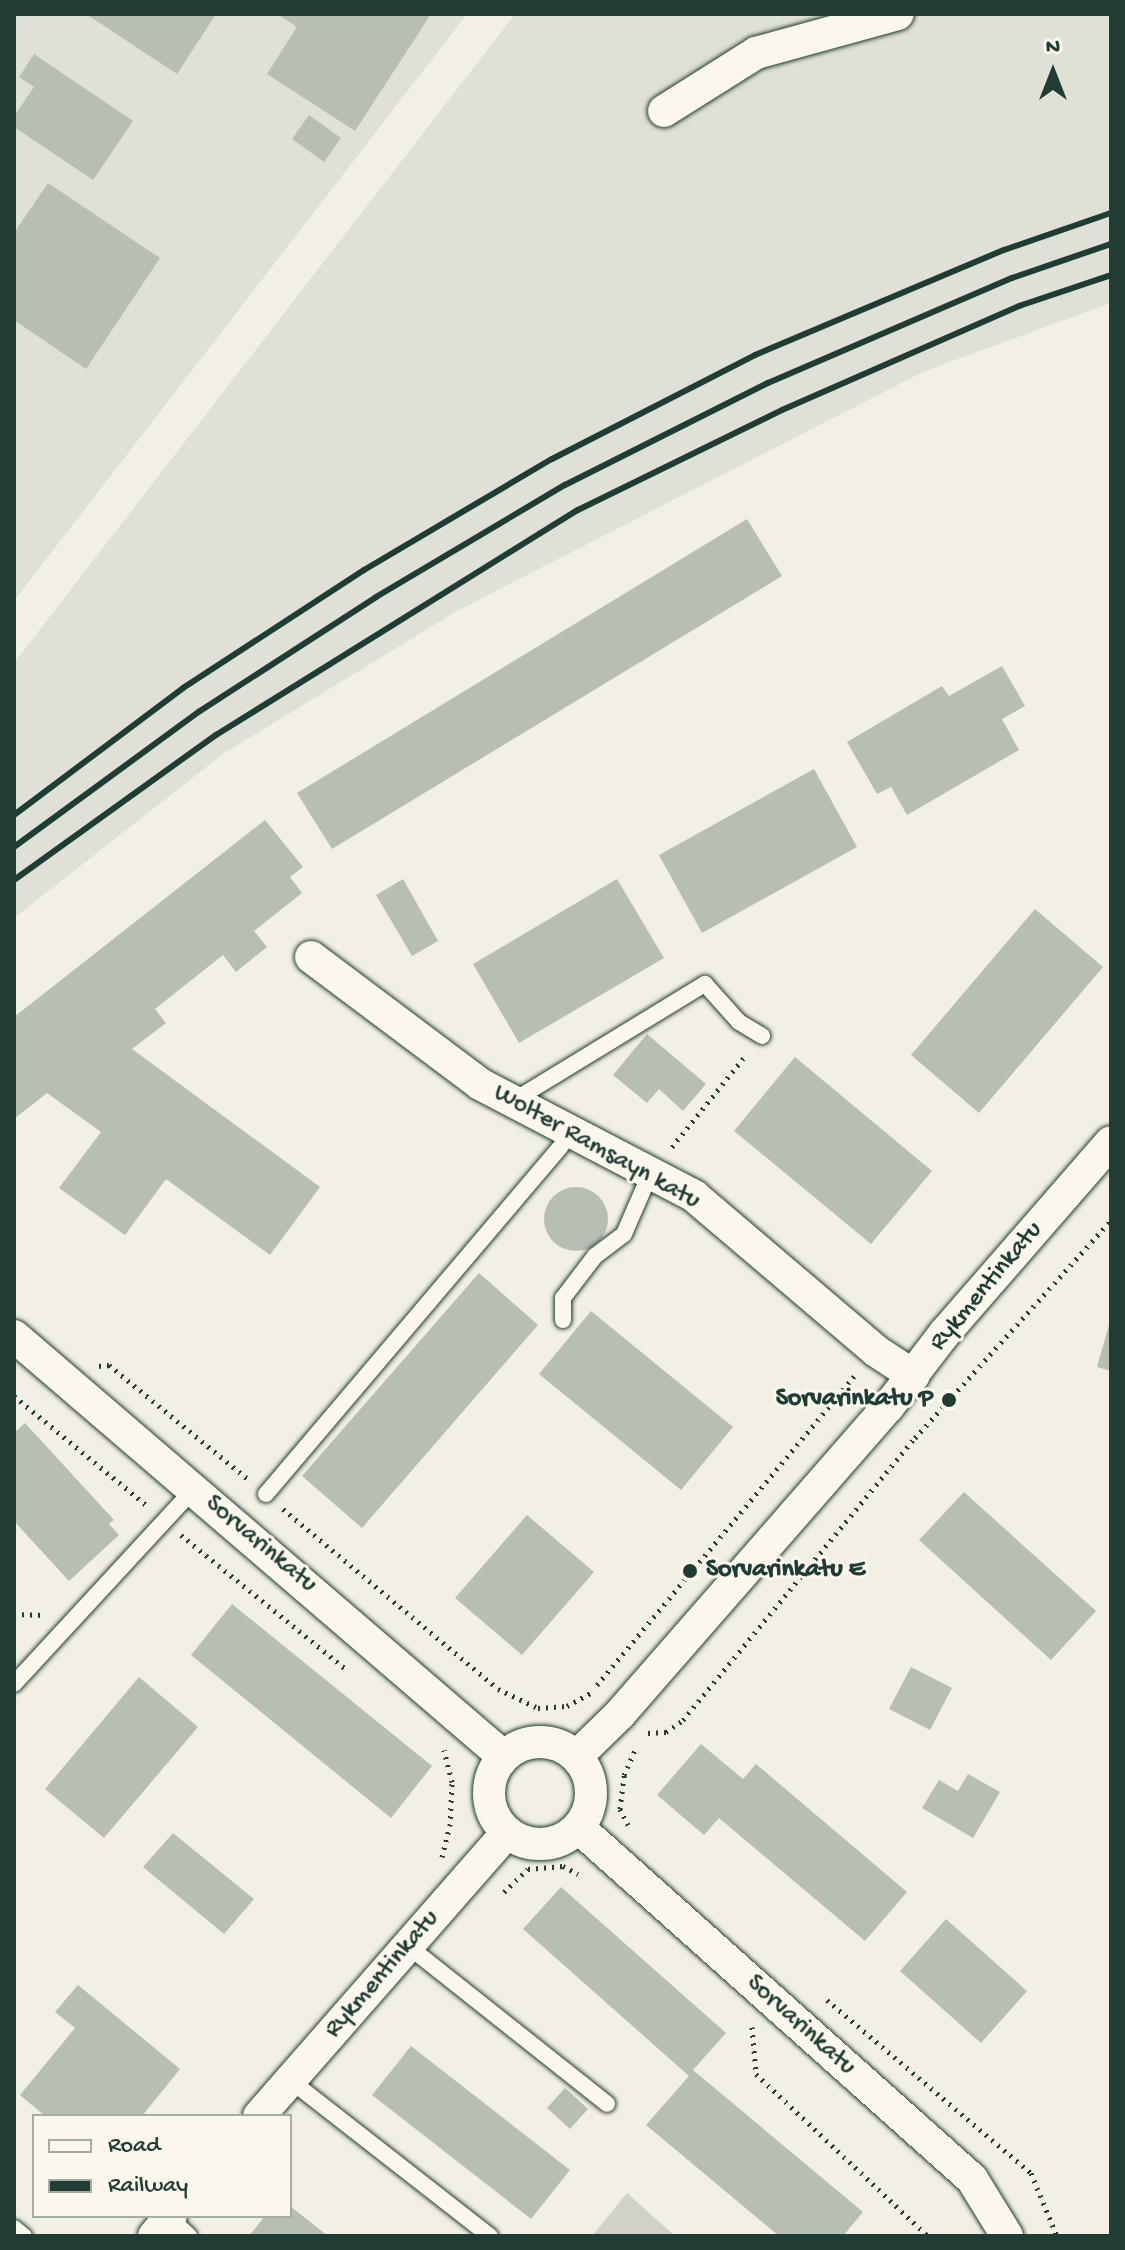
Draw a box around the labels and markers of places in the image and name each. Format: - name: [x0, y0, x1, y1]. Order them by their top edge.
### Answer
- place label: Sorvarinkatu P: [776, 1384, 933, 1416]
- marker: Sorvarinkatu P: [940, 1391, 958, 1409]
- place label: Sorvarinkatu E: [706, 1555, 865, 1587]
- marker: Sorvarinkatu E: [681, 1562, 699, 1580]

